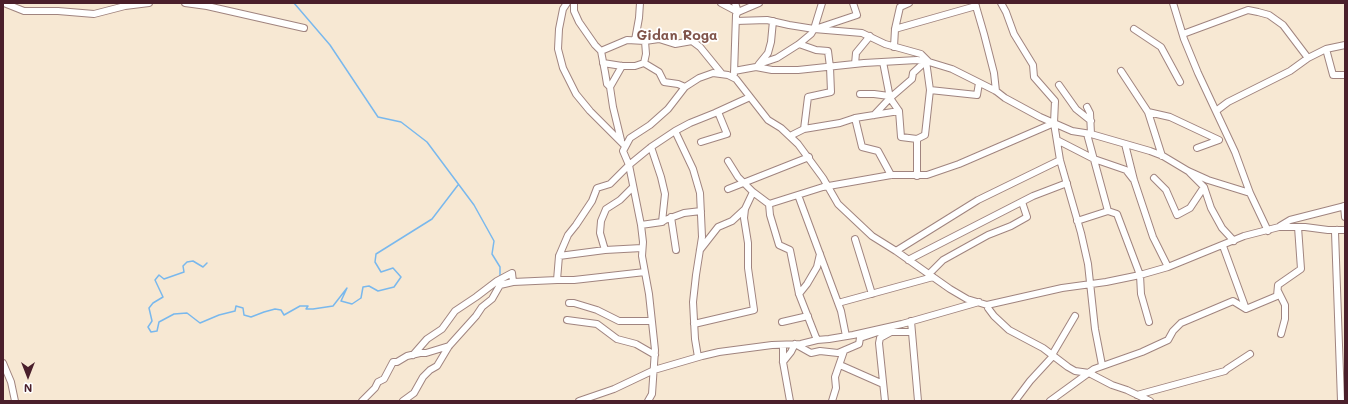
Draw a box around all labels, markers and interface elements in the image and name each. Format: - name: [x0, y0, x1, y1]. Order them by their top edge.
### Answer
- district label: Gidan Roga: [636, 28, 718, 44]
- north arrow: [8, 356, 48, 396]
- text: N: [24, 381, 32, 396]

